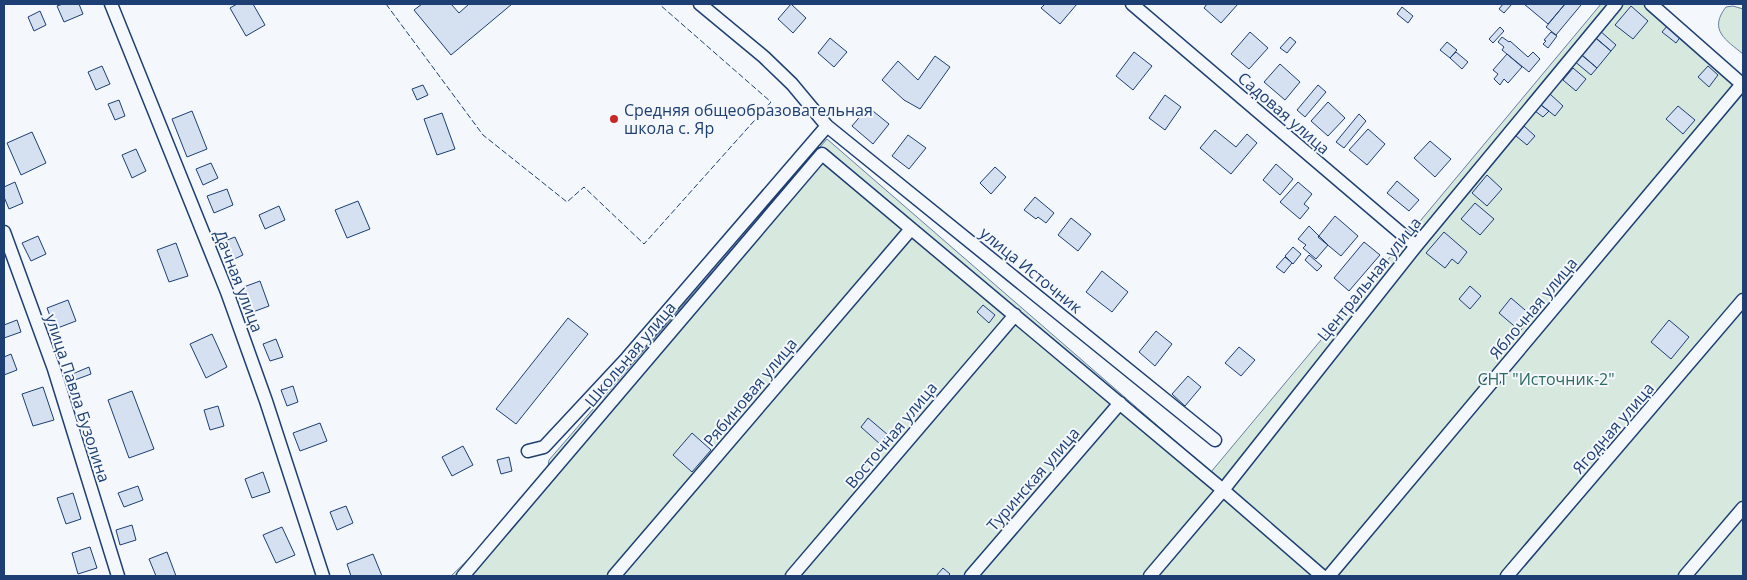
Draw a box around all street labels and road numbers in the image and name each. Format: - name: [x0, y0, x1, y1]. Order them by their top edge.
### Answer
- street label: Садовая улица: [1233, 67, 1335, 159]
- street label: Центральная улица: [1312, 212, 1426, 346]
- street label: улица Источник: [975, 222, 1087, 319]
- street label: Дачная улица: [209, 227, 269, 335]
- street label: Яблочная улица: [1484, 253, 1582, 363]
- street label: Школьная улица: [579, 297, 681, 411]
- street label: улица Павла Бузолина: [40, 311, 116, 485]
- street label: Рябиновая улица: [698, 333, 802, 451]
- street label: Восточная улица: [840, 377, 942, 493]
- street label: Ягодная улица: [1567, 378, 1659, 478]
- street label: Туринская улица: [982, 422, 1084, 536]

